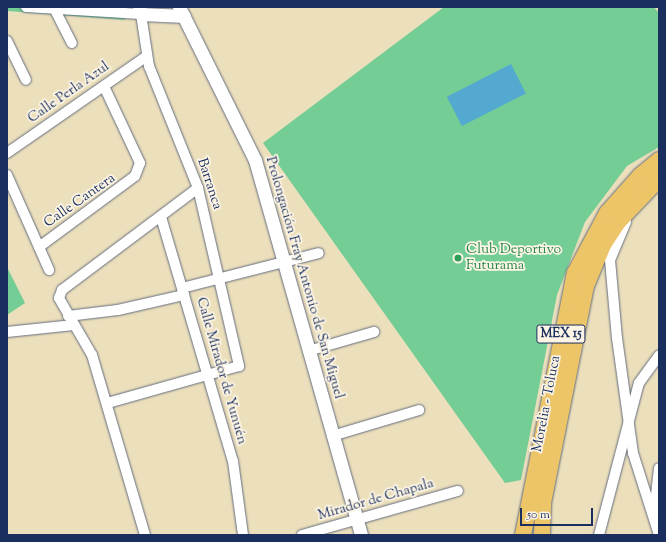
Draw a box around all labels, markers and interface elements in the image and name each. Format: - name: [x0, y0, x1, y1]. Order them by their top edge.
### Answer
- street label: Calle Perla Azul: [25, 59, 113, 127]
- street label: Prolongación Fray Antonio de San Miguel: [261, 155, 347, 401]
- street label: Barranca: [193, 156, 225, 212]
- street label: Calle Cantera: [41, 170, 119, 232]
- place label: Club Deportivo Futurama: [466, 242, 561, 274]
- marker: Club Deportivo Futurama: [453, 253, 463, 263]
- street label: Calle Mirador de Yunuén: [192, 296, 250, 446]
- road number: MEX 15: [536, 323, 586, 345]
- street label: Morelia - Toluca: [529, 354, 565, 454]
- street label: Mirador de Chapala: [316, 475, 436, 525]
- scale bar: [522, 500, 595, 526]
- text: 50 m: [527, 506, 550, 524]

